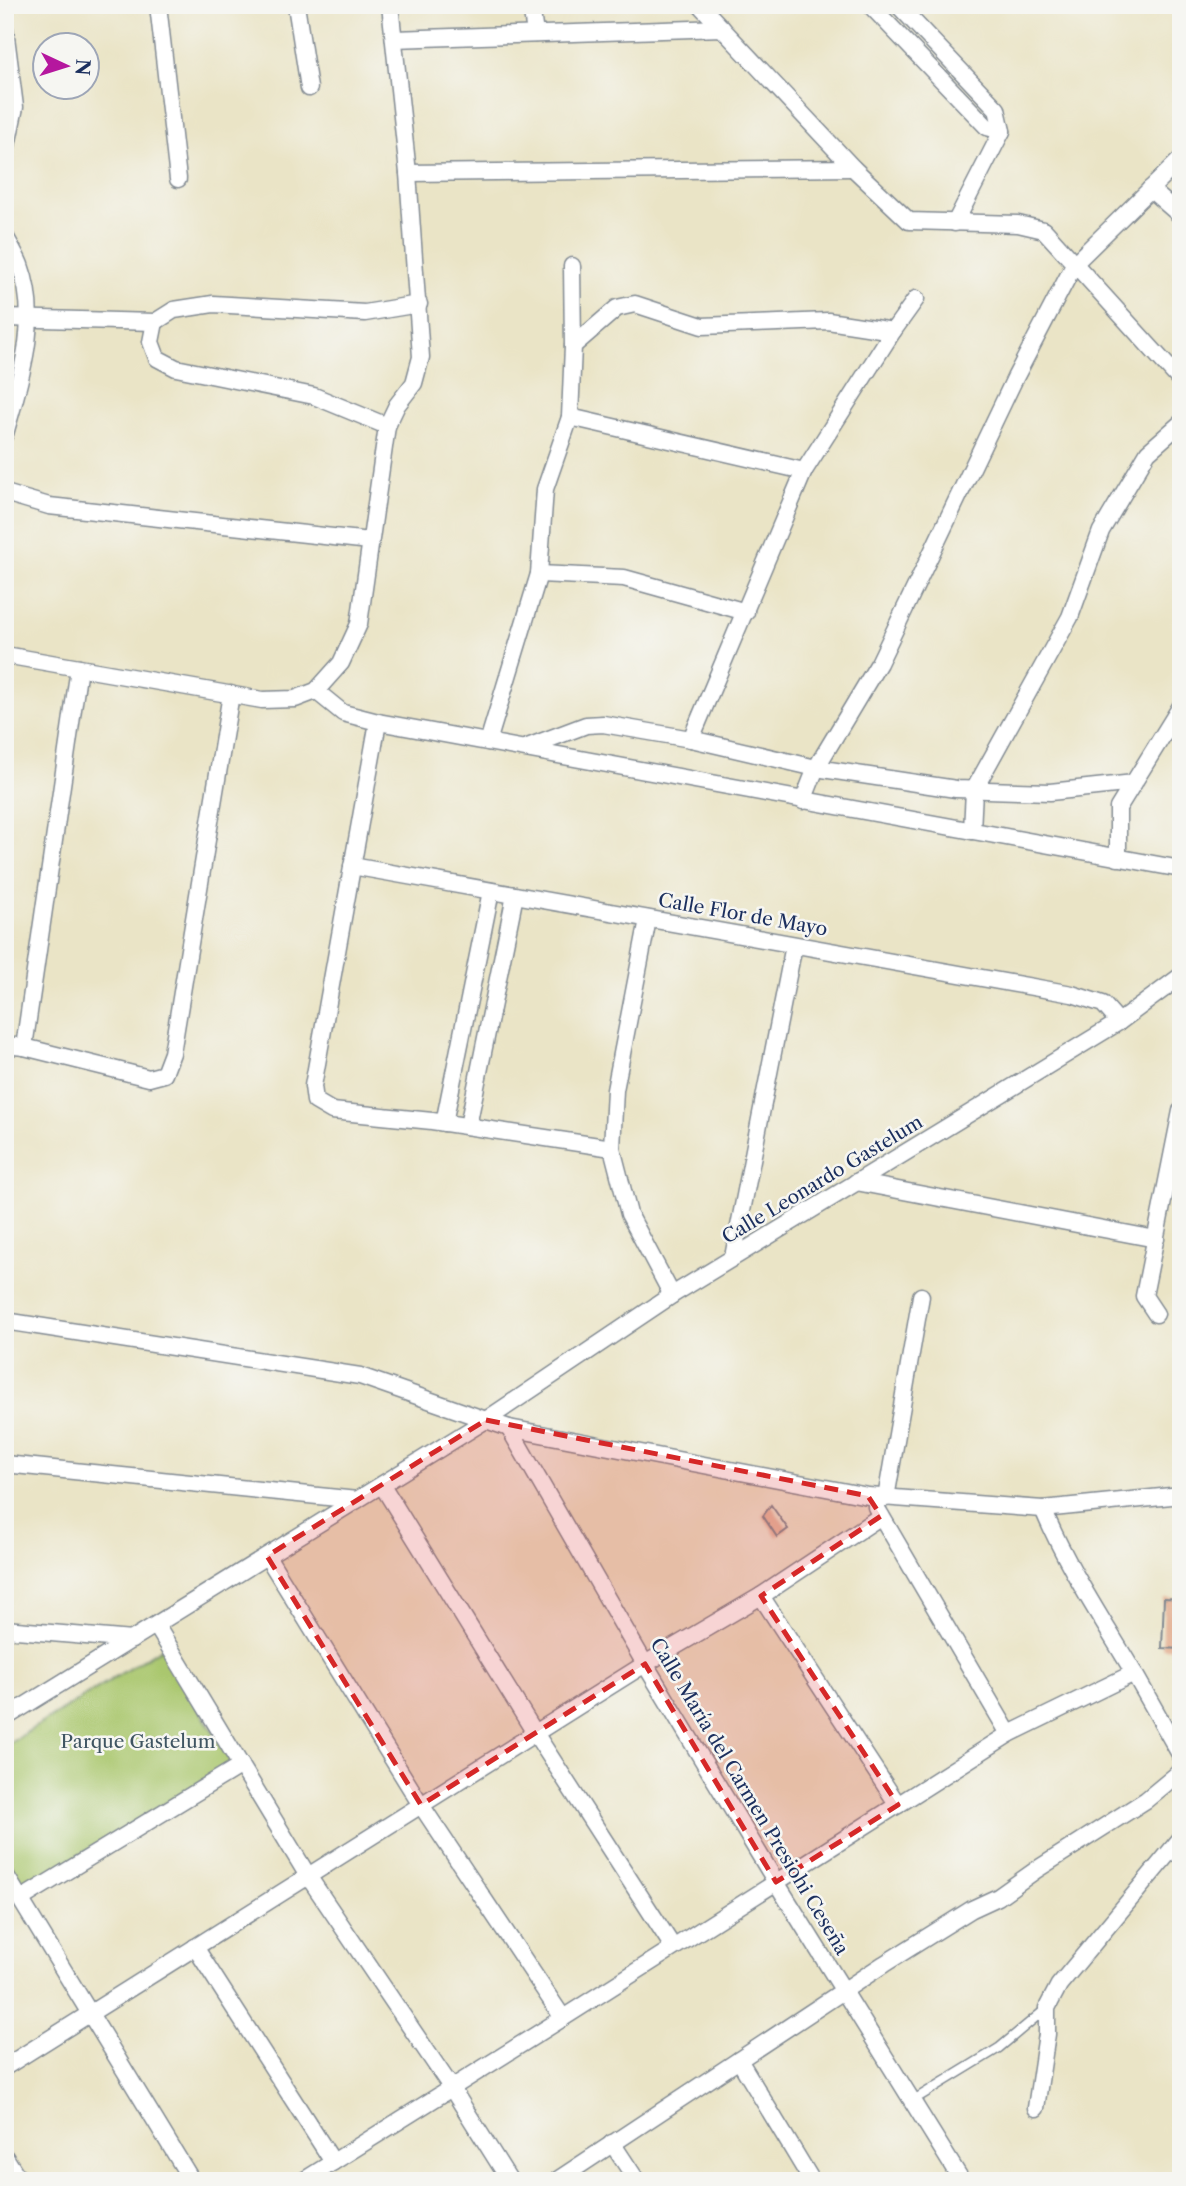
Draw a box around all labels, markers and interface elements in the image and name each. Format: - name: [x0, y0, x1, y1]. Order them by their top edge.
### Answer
- north arrow: [32, 32, 102, 102]
- text: N: [70, 58, 95, 76]
- street label: Calle Flor de Mayo: [656, 888, 829, 941]
- street label: Calle Leonardo Gastelum: [718, 1110, 927, 1249]
- street label: Calle María del Carmen Presiohi Ceseña: [646, 1634, 854, 1959]
- park label: Parque Gastelum: [61, 1730, 216, 1753]

